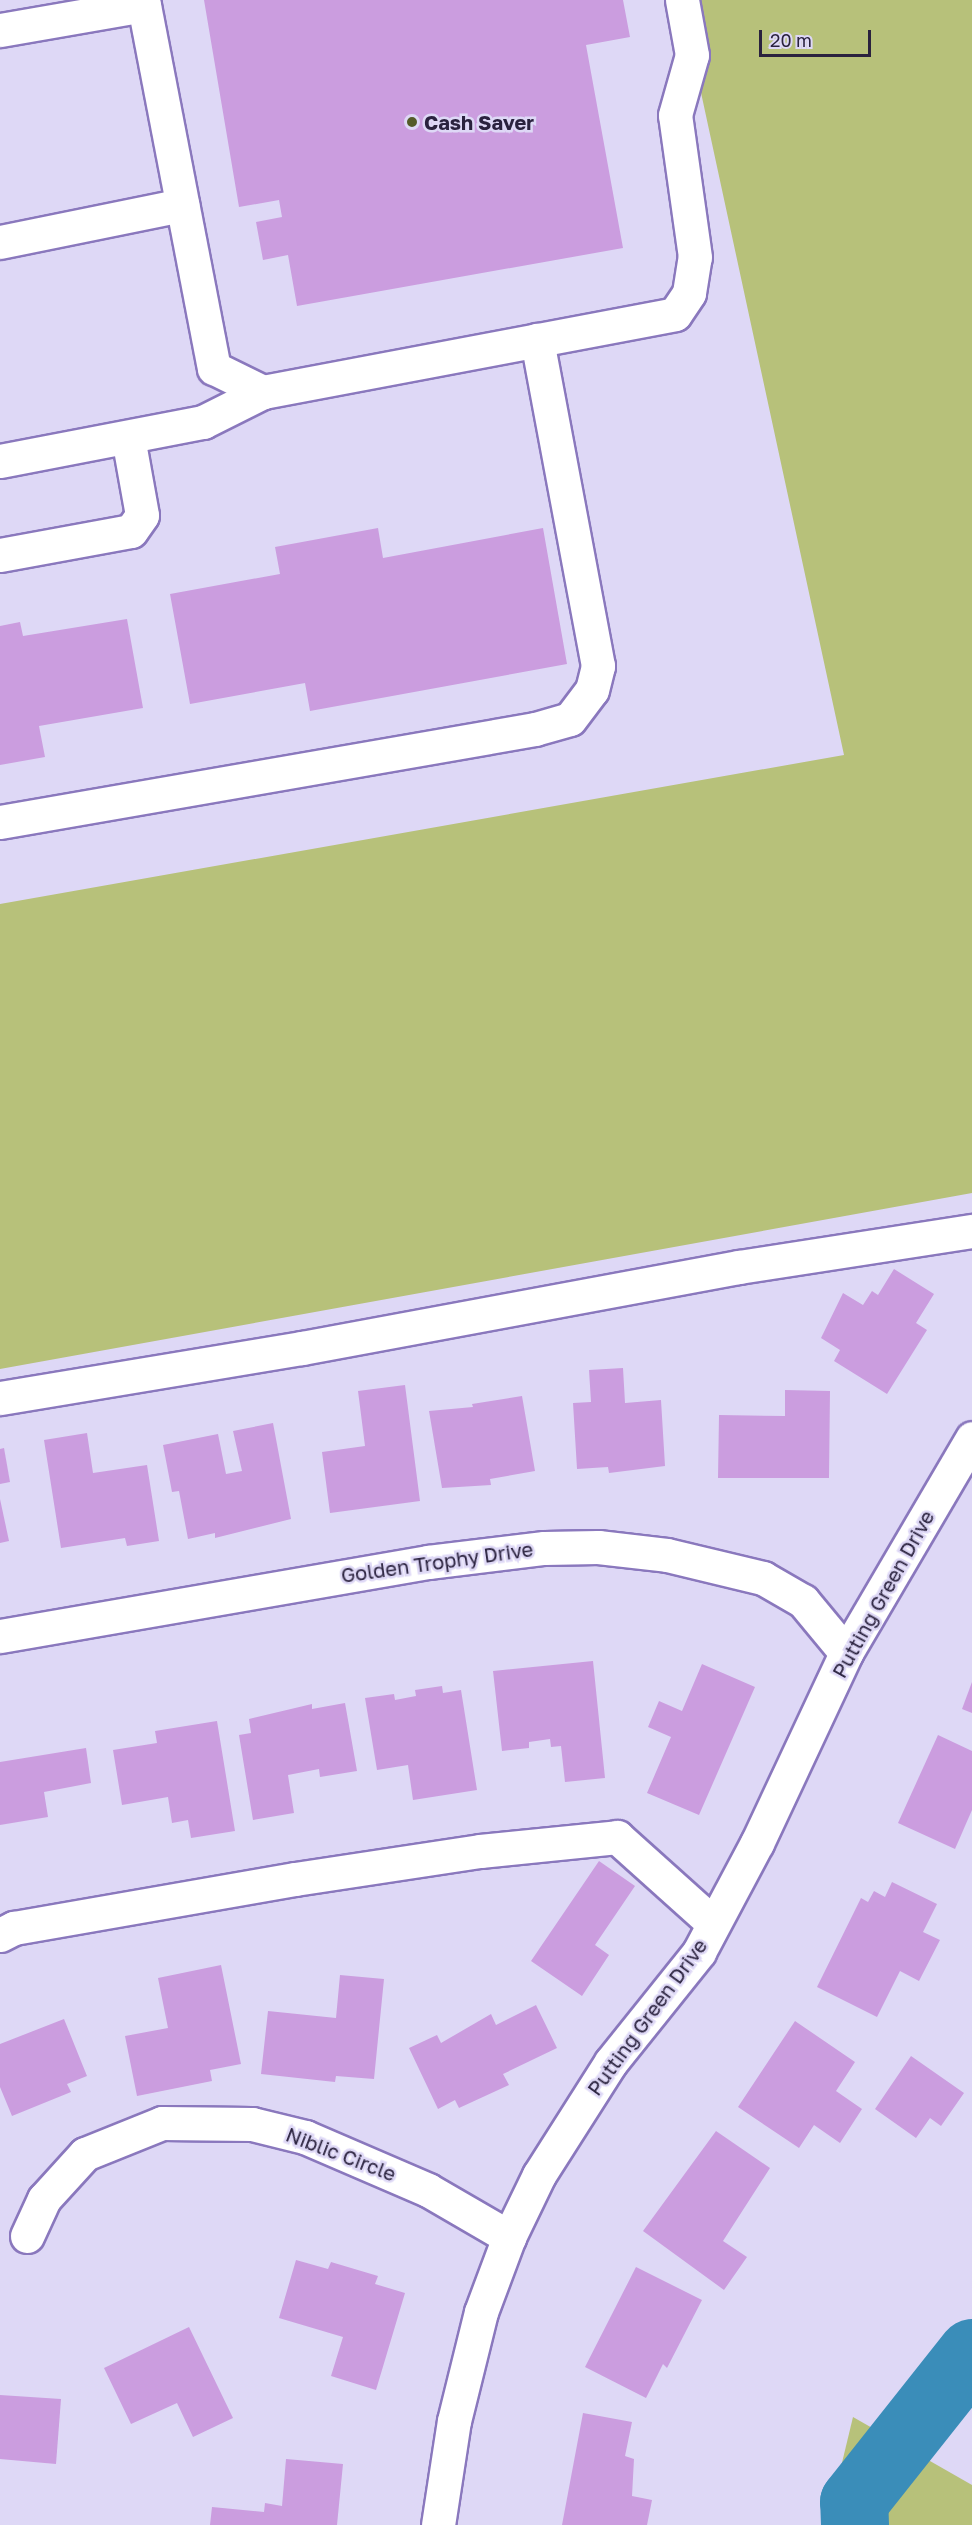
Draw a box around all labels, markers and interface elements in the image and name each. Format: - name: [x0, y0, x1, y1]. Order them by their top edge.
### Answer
- scale bar: [762, 18, 874, 56]
- text: 20 m: [770, 29, 812, 51]
- place label: Cash Saver: [424, 110, 534, 134]
- marker: Cash Saver: [405, 115, 419, 129]
- street label: Putting Green Drive: [827, 1506, 939, 1682]
- street label: Golden Trophy Drive: [339, 1537, 535, 1587]
- street label: Putting Green Drive: [582, 1934, 712, 2100]
- street label: Niblic Circle: [283, 2122, 399, 2186]

